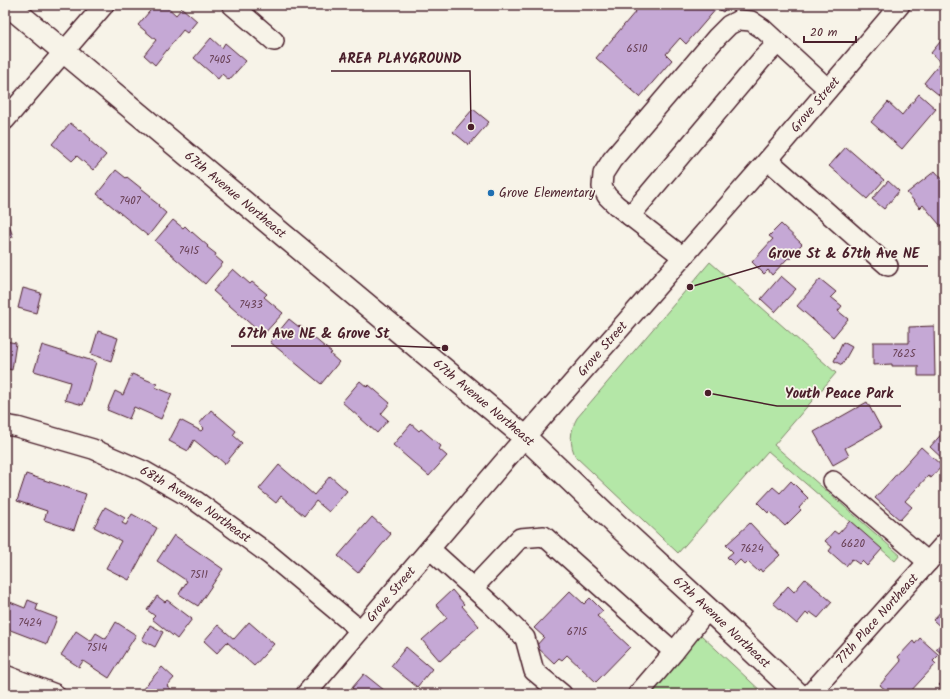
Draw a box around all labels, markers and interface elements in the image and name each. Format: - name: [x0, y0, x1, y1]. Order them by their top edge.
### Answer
- scale bar: [804, 18, 856, 44]
- text: 20 m: [810, 23, 838, 42]
- house number: 6510: [627, 40, 648, 58]
- callout: AREA PLAYGROUND: [331, 45, 470, 71]
- text: AREA PLAYGROUND: [338, 48, 462, 70]
- house number: 7405: [209, 51, 232, 69]
- street label: Grove Street: [785, 71, 846, 137]
- street label: 67th Avenue Northeast: [179, 146, 292, 244]
- place label: Grove Elementary: [499, 183, 596, 204]
- marker: Grove Elementary: [486, 188, 496, 198]
- house number: 7407: [119, 192, 142, 210]
- callout: Grove St & 67th Ave NE: [761, 240, 928, 266]
- house number: 7415: [179, 242, 200, 260]
- text: Grove St & 67th Ave NE: [768, 243, 921, 265]
- house number: 7433: [239, 296, 263, 314]
- street label: Grove Street: [572, 316, 633, 381]
- callout: 67th Ave NE & Grove St: [231, 320, 398, 346]
- text: 67th Ave NE & Grove St: [238, 323, 390, 345]
- house number: 7625: [892, 345, 917, 363]
- street label: 67th Avenue Northeast: [428, 354, 540, 452]
- callout: Youth Peace Park: [777, 380, 901, 406]
- text: Youth Peace Park: [785, 383, 894, 405]
- street label: 68th Avenue Northeast: [136, 460, 256, 549]
- house number: 6620: [841, 535, 866, 553]
- house number: 7624: [740, 540, 764, 558]
- street label: Grove Street: [361, 561, 422, 627]
- house number: 7511: [190, 566, 208, 584]
- street label: 77th Place Northeast: [831, 568, 924, 669]
- street label: 67th Avenue Northeast: [668, 571, 776, 674]
- house number: 7424: [18, 614, 42, 632]
- house number: 6715: [567, 623, 588, 641]
- house number: 7514: [87, 639, 107, 657]

